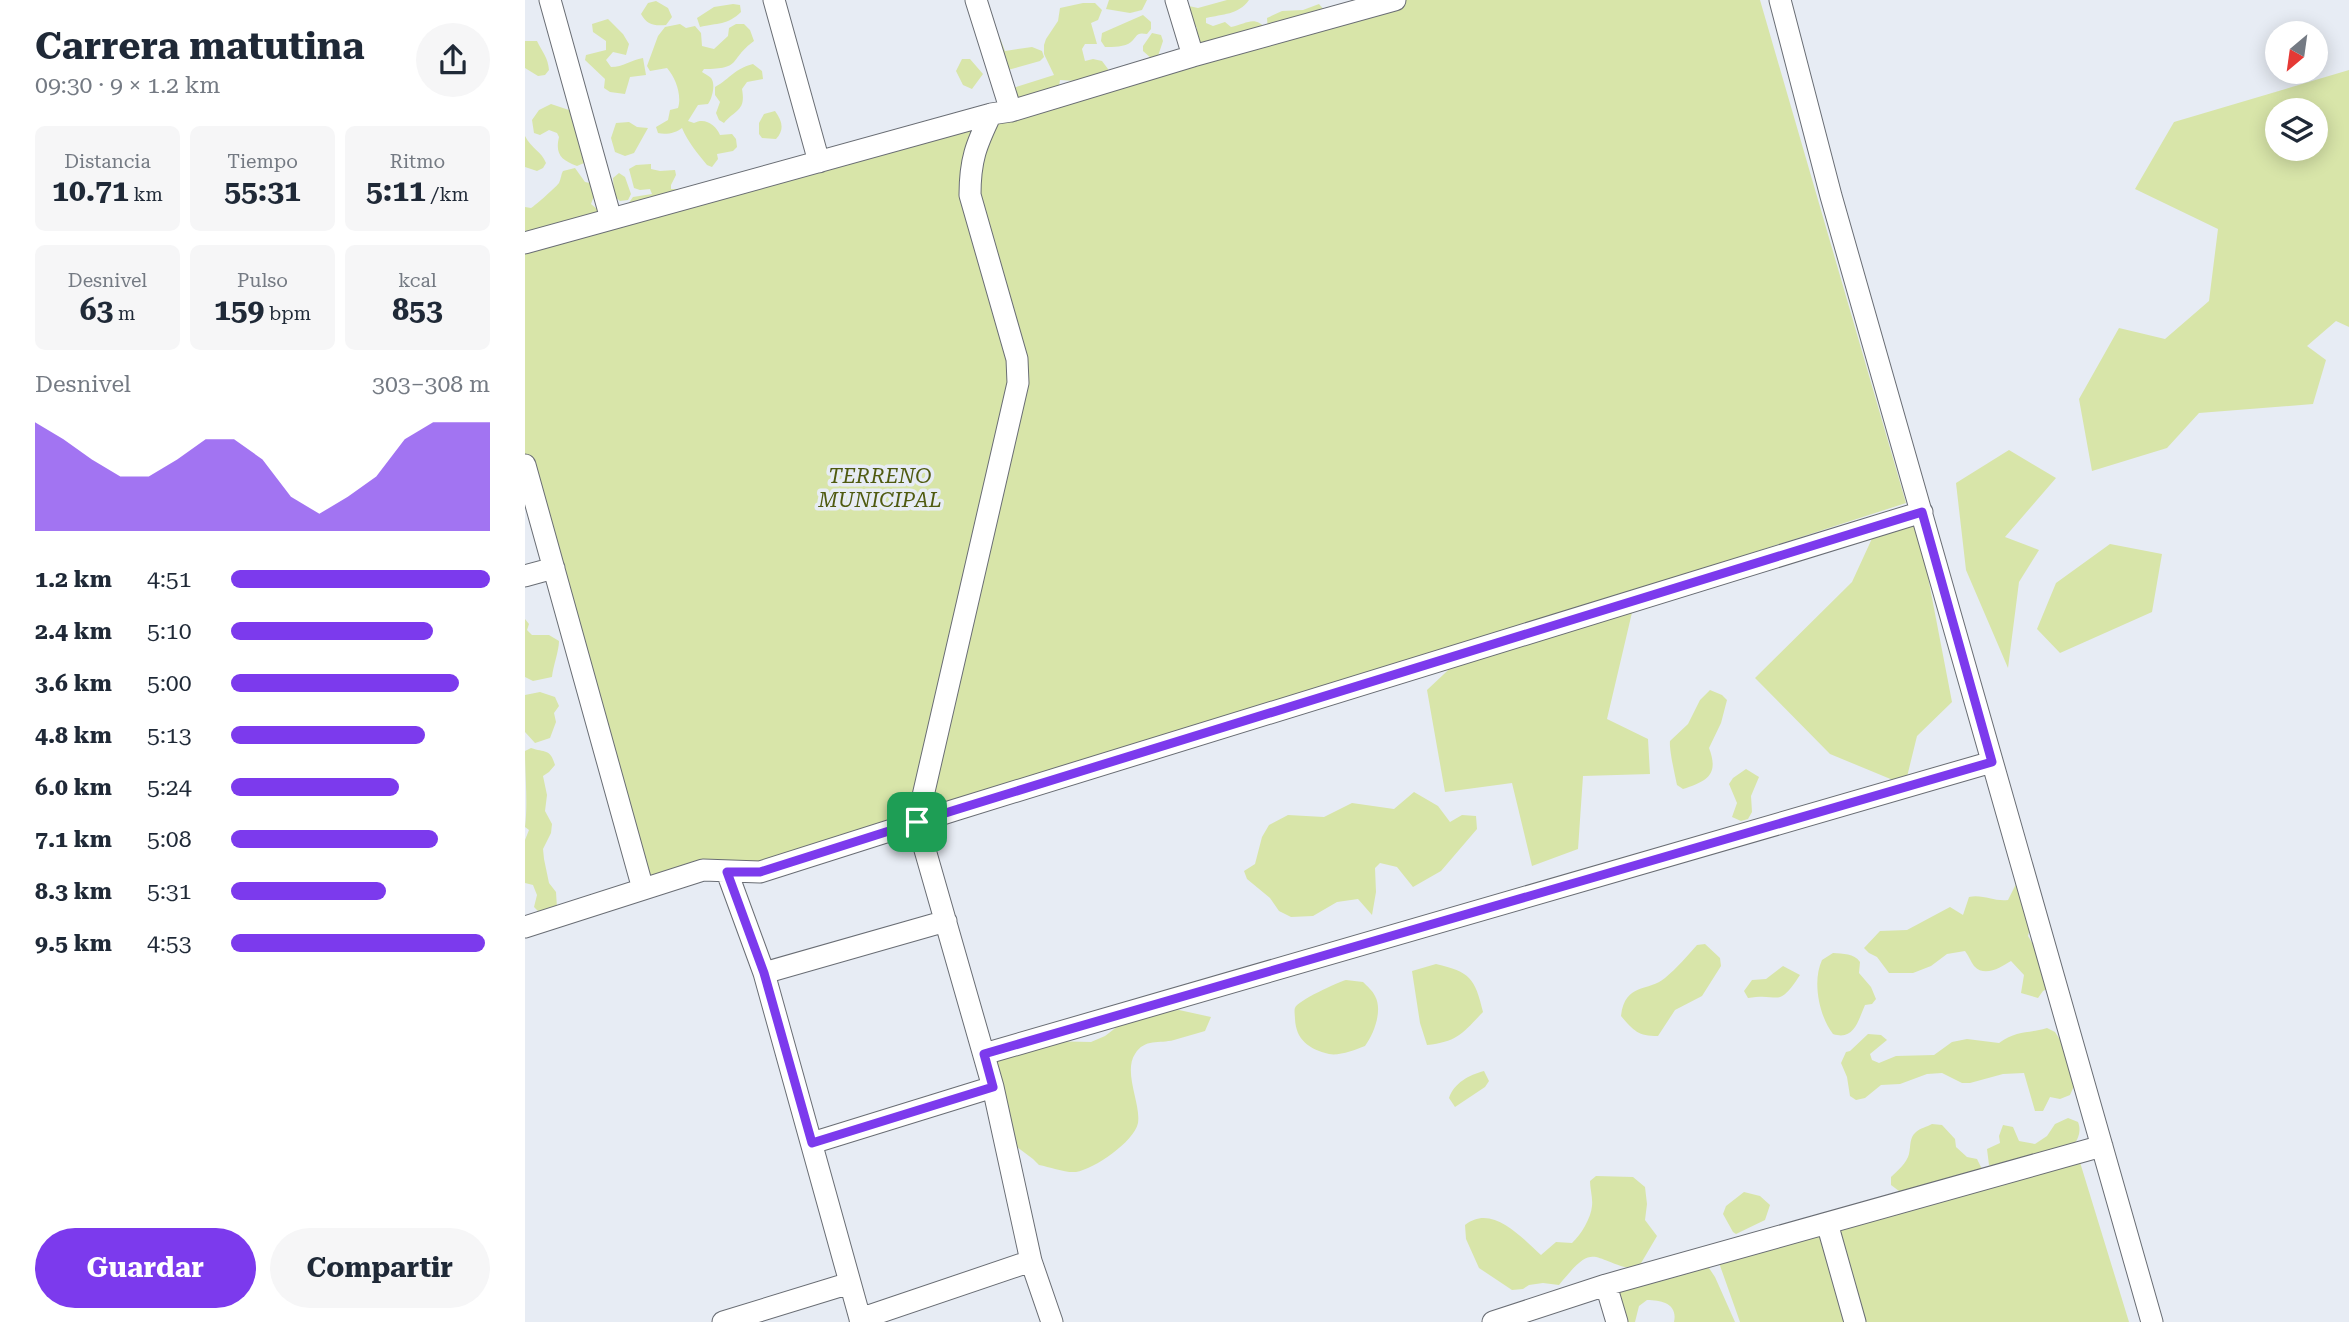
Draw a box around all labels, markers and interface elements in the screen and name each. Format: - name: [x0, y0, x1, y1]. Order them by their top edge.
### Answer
- north arrow: [2265, 21, 2327, 84]
- map controls: [2265, 21, 2328, 161]
- button: share: [416, 23, 490, 97]
- text: Carrera matutina: [35, 24, 365, 68]
- text: 09:30 · 9 × 1.2 km: [35, 72, 220, 99]
- button: layers: [2265, 98, 2328, 161]
- text: Distancia: [64, 150, 151, 173]
- text: Tiempo: [227, 150, 298, 173]
- text: Ritmo: [390, 150, 445, 173]
- text: 10.71: [52, 173, 129, 208]
- text: 55:31: [224, 173, 301, 208]
- text: 5:11: [366, 173, 426, 208]
- text: km: [129, 183, 163, 206]
- text: /km: [426, 183, 469, 206]
- text: Desnivel: [68, 269, 147, 292]
- text: Pulso: [237, 269, 288, 292]
- text: kcal: [398, 269, 437, 292]
- text: 63: [80, 292, 113, 327]
- text: 159: [214, 292, 264, 327]
- text: 853: [392, 292, 443, 327]
- text: m: [113, 302, 135, 325]
- text: bpm: [264, 302, 311, 325]
- text: Desnivel: [35, 371, 131, 398]
- text: 303–308 m: [372, 371, 490, 398]
- park label: TERRENO MUNICIPAL: [817, 464, 942, 512]
- text: 1.2 km: [35, 566, 112, 593]
- text: 4:51: [147, 566, 192, 593]
- text: 2.4 km: [35, 618, 112, 645]
- text: 5:10: [147, 618, 192, 645]
- text: 3.6 km: [35, 670, 112, 697]
- text: 5:00: [147, 670, 192, 697]
- text: 4.8 km: [35, 722, 112, 749]
- text: 5:13: [147, 722, 192, 749]
- text: 6.0 km: [35, 774, 112, 801]
- text: 5:24: [147, 774, 192, 801]
- pin: [887, 792, 947, 852]
- icon: arrive: [898, 803, 936, 841]
- text: 7.1 km: [35, 826, 112, 853]
- text: 5:08: [147, 826, 192, 853]
- text: 8.3 km: [35, 878, 112, 905]
- text: 5:31: [147, 878, 192, 905]
- text: 9.5 km: [35, 930, 112, 957]
- text: 4:53: [147, 930, 192, 957]
- button: Guardar: [35, 1228, 256, 1308]
- button: Compartir: [270, 1228, 490, 1308]

